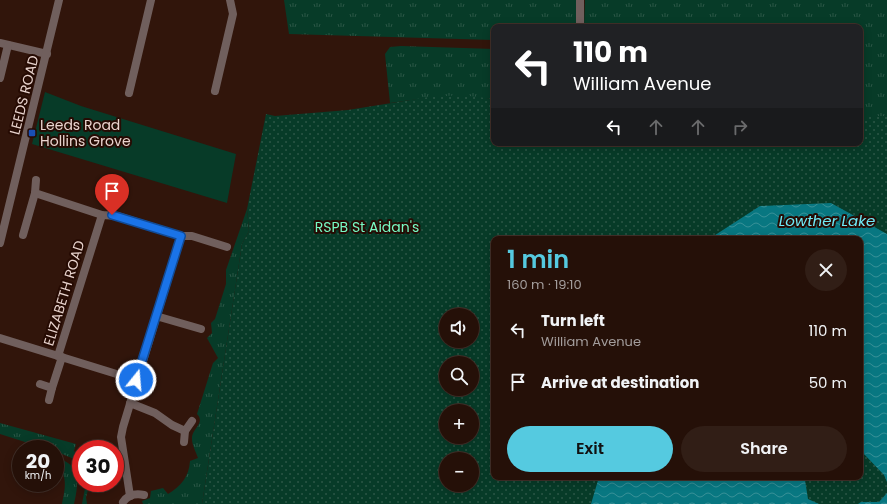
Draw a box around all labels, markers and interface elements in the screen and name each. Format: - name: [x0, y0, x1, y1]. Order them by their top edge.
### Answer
- text: 110 m: [573, 33, 648, 72]
- icon: left: [507, 40, 559, 92]
- street label: LEEDS ROAD: [4, 53, 44, 137]
- text: William Avenue: [573, 71, 711, 96]
- place label: Leeds Road Hollins Grove: [40, 115, 131, 151]
- icon: left: [603, 116, 625, 138]
- icon: ahead: [645, 116, 667, 138]
- icon: ahead: [687, 116, 709, 138]
- icon: right: [729, 116, 751, 138]
- marker: Leeds Road Hollins Grove: [27, 128, 37, 138]
- pin: [95, 174, 129, 215]
- icon: arrive: [101, 180, 123, 202]
- water label: Lowther Lake: [779, 210, 875, 231]
- park label: RSPB St Aidan's: [315, 217, 419, 237]
- street label: ELIZABETH ROAD: [38, 238, 90, 348]
- text: 1 min: [507, 243, 569, 276]
- button: close: [805, 249, 847, 291]
- text: 160 m · 19:10: [507, 275, 582, 294]
- map controls: [439, 308, 479, 492]
- button: sound: [439, 308, 479, 348]
- text: Turn left: [541, 310, 605, 331]
- icon: left: [507, 319, 529, 341]
- text: 110 m: [809, 320, 847, 341]
- text: William Avenue: [541, 332, 641, 351]
- button: search: [439, 356, 479, 396]
- position arrow: [115, 359, 157, 401]
- icon: arrive: [507, 371, 529, 393]
- text: Arrive at destination: [541, 372, 699, 393]
- text: 50 m: [809, 372, 847, 393]
- button: +: [439, 404, 479, 444]
- button: Exit: [507, 426, 673, 472]
- button: Share: [681, 426, 847, 472]
- speed limit sign: 30: [72, 440, 124, 492]
- text: 20: [26, 447, 50, 475]
- button: −: [439, 452, 479, 492]
- text: km/h: [25, 468, 51, 483]

